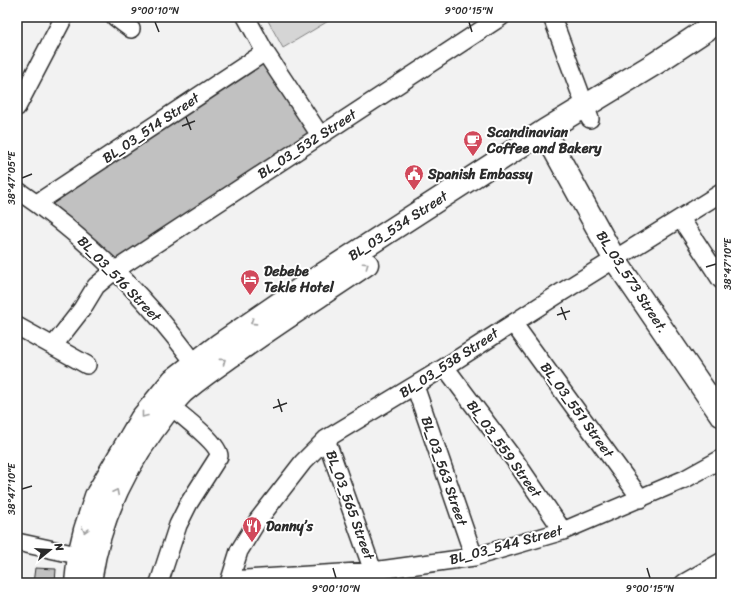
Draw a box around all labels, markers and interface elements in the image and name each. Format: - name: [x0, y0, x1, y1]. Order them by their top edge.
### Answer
- text: 9°00'10"N: [131, 2, 179, 20]
- text: 9°00'15"N: [445, 2, 493, 20]
- street label: BL_03_514 Street: [97, 85, 206, 170]
- street label: BL_03_532 Street: [252, 102, 363, 186]
- place label: Scandinavian Coffee and Bakery: [486, 120, 602, 161]
- cafe icon: Scandinavian Coffee and Bakery: [462, 129, 484, 157]
- text: 38°47'05"E: [3, 150, 21, 205]
- place label: Spanish Embassy: [427, 162, 533, 187]
- public building icon: Spanish Embassy: [403, 163, 425, 191]
- street label: BL_03_534 Street: [343, 183, 454, 268]
- street label: BL_03_573 Street.: [589, 225, 675, 339]
- street label: BL_03_516 Street: [71, 230, 168, 329]
- text: 38°47'10"E: [719, 237, 737, 290]
- place label: Debebe Tekle Hotel: [264, 259, 335, 300]
- one-way arrow: [361, 263, 368, 270]
- hotel icon: Debebe Tekle Hotel: [239, 268, 261, 296]
- one-way arrow: [250, 317, 257, 325]
- street label: BL_03_538 Street: [394, 321, 505, 405]
- street label: BL_03_551 Street: [534, 357, 621, 464]
- one-way arrow: [219, 359, 226, 366]
- street label: BL_03_559 Street: [460, 395, 549, 504]
- one-way arrow: [142, 410, 149, 417]
- street label: BL_03_563 Street: [414, 413, 475, 530]
- street label: BL_03_565 Street: [319, 447, 382, 565]
- text: 38°47'10"E: [3, 462, 21, 515]
- one-way arrow: [111, 489, 119, 496]
- place label: Danny’s: [266, 514, 313, 539]
- restaurant icon: Danny’s: [241, 515, 263, 543]
- street label: BL_03_544 Street: [447, 518, 567, 572]
- one-way arrow: [81, 526, 90, 533]
- north arrow: [30, 530, 70, 570]
- text: N: [49, 540, 69, 554]
- text: 9°00'10"N: [312, 580, 360, 598]
- text: 9°00'15"N: [626, 580, 674, 598]

